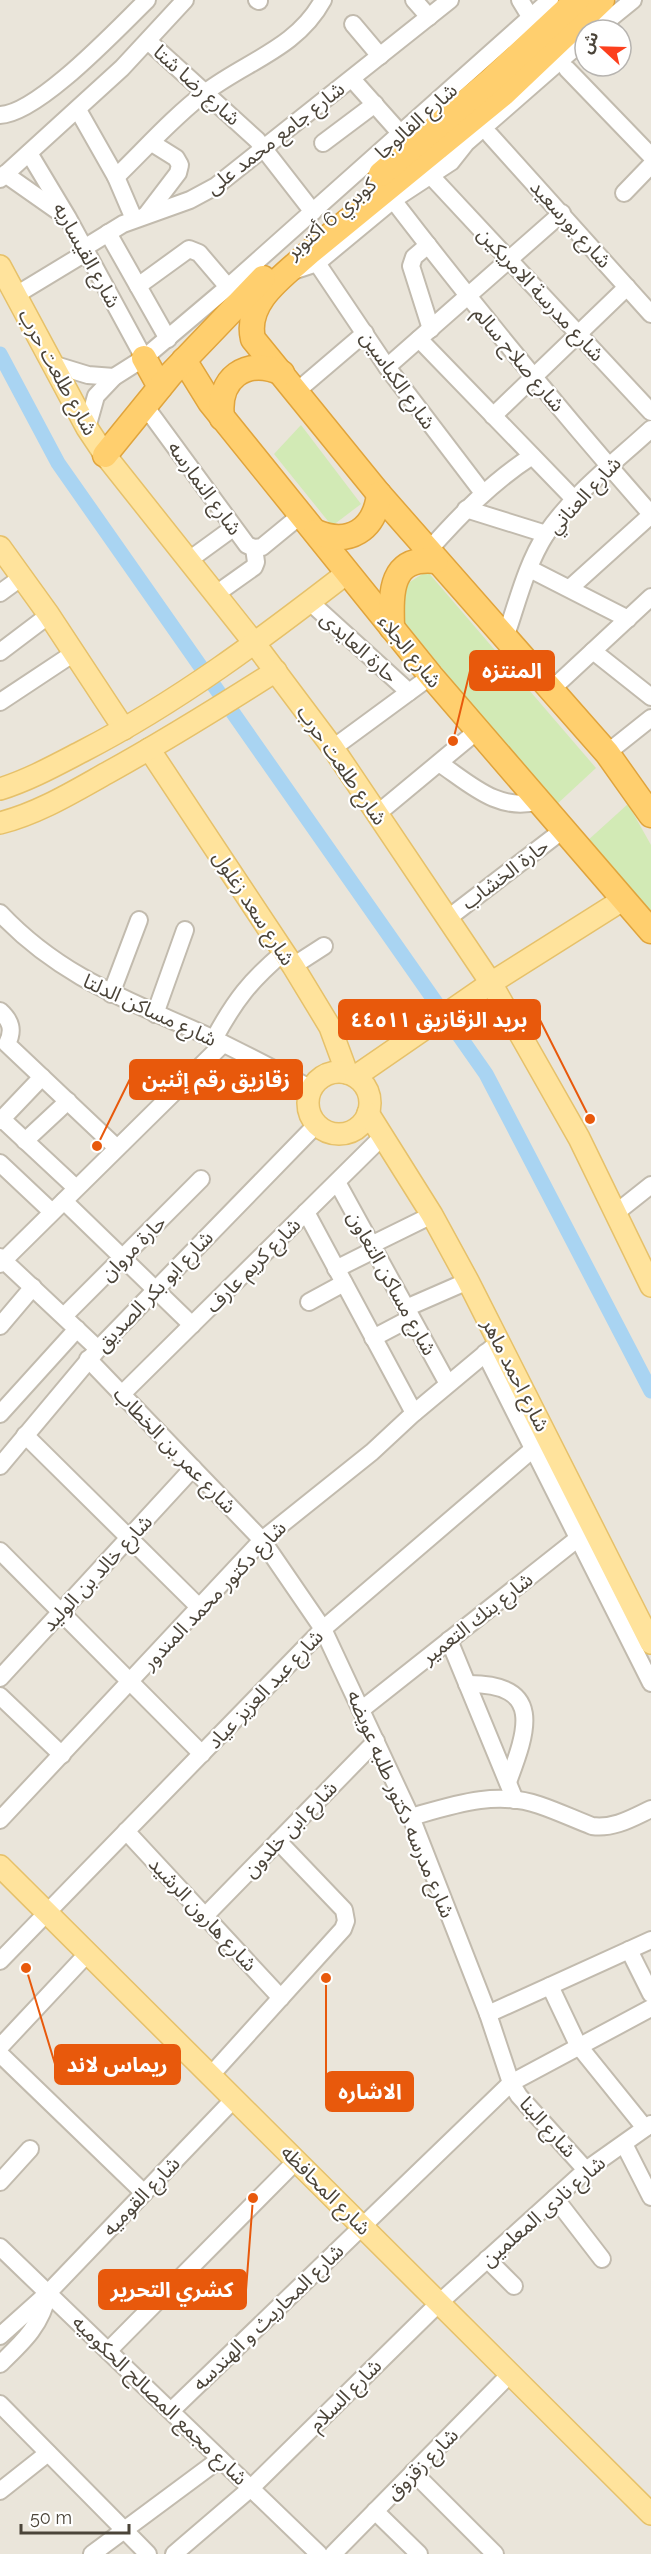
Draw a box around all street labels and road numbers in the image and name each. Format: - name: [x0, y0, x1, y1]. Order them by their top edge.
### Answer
- street label: شارع رضا شتا: [147, 40, 245, 133]
- street label: شارع جامع محمد على: [201, 76, 351, 202]
- street label: شارع الفالوجا: [370, 78, 464, 166]
- street label: كوبري 6 أكتوبر: [280, 172, 384, 267]
- street label: شارع بورسعيد: [523, 175, 617, 275]
- street label: شارع القيساريه: [46, 198, 126, 313]
- street label: شارع مدرسة الامريكين: [470, 222, 609, 368]
- street label: شارع صلاح سالم: [466, 302, 570, 418]
- street label: شارع طلعت حرب: [11, 305, 103, 441]
- street label: شارع الكباسين: [353, 326, 441, 436]
- street label: شارع النمارسه: [160, 436, 247, 541]
- street label: شارع العناني: [542, 451, 629, 541]
- street label: حارة العايدى: [316, 606, 402, 688]
- street label: شارع الجلاء: [371, 610, 447, 694]
- street label: شارع طلعت حرب: [289, 701, 392, 831]
- street label: حارة الخشاب: [457, 834, 553, 914]
- street label: شارع سعد زغلول: [205, 846, 300, 972]
- street label: شارع مساكن الدلتا: [78, 969, 221, 1054]
- street label: شارع مساكن التعاون: [340, 1206, 442, 1361]
- street label: حارة مروان: [95, 1210, 171, 1286]
- street label: شارع كريم عارف: [201, 1213, 308, 1320]
- street label: شارع ابو بكر الصديق: [90, 1225, 220, 1359]
- street label: شارع احمد ماهر: [474, 1314, 555, 1437]
- street label: شارع عمر بن الخطاب: [106, 1382, 241, 1520]
- street label: شارع خالد بن الوليد: [37, 1510, 159, 1638]
- street label: شارع دكتور محمد المندور: [136, 1516, 293, 1677]
- street label: شارع بنك التعمير: [416, 1567, 539, 1672]
- street label: شارع عبد العزيز عياد: [202, 1624, 330, 1756]
- street label: شارع مدرسه دكتور طلبه عويضه: [339, 1687, 460, 1923]
- street label: شارع ابن خلدون: [238, 1776, 344, 1884]
- street label: شارع هارون الرشيد: [142, 1852, 262, 1978]
- street label: شارع البنا: [512, 2092, 582, 2164]
- street label: شارع المحافظه: [274, 2140, 376, 2242]
- street label: شارع القوميه: [97, 2151, 187, 2243]
- street label: شارع نادى المعلمين: [476, 2151, 612, 2274]
- street label: شارع المحاريث و الهندسه: [187, 2239, 351, 2398]
- street label: شارع مجمع المصالح الحكوميه: [65, 2310, 253, 2492]
- street label: شارع السلام: [304, 2354, 388, 2438]
- street label: شارع زقزوق: [381, 2423, 465, 2507]

